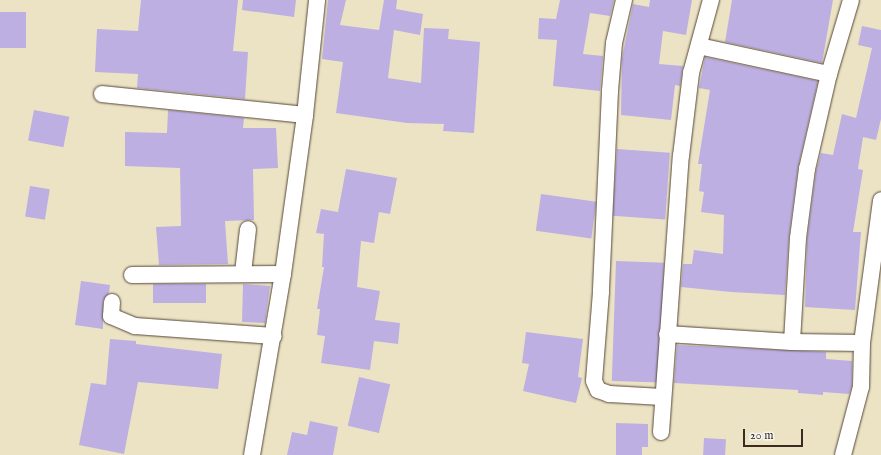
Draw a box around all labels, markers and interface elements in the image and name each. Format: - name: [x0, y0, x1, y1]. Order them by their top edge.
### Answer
- scale bar: [745, 421, 805, 447]
- text: 20 m: [750, 428, 773, 443]

